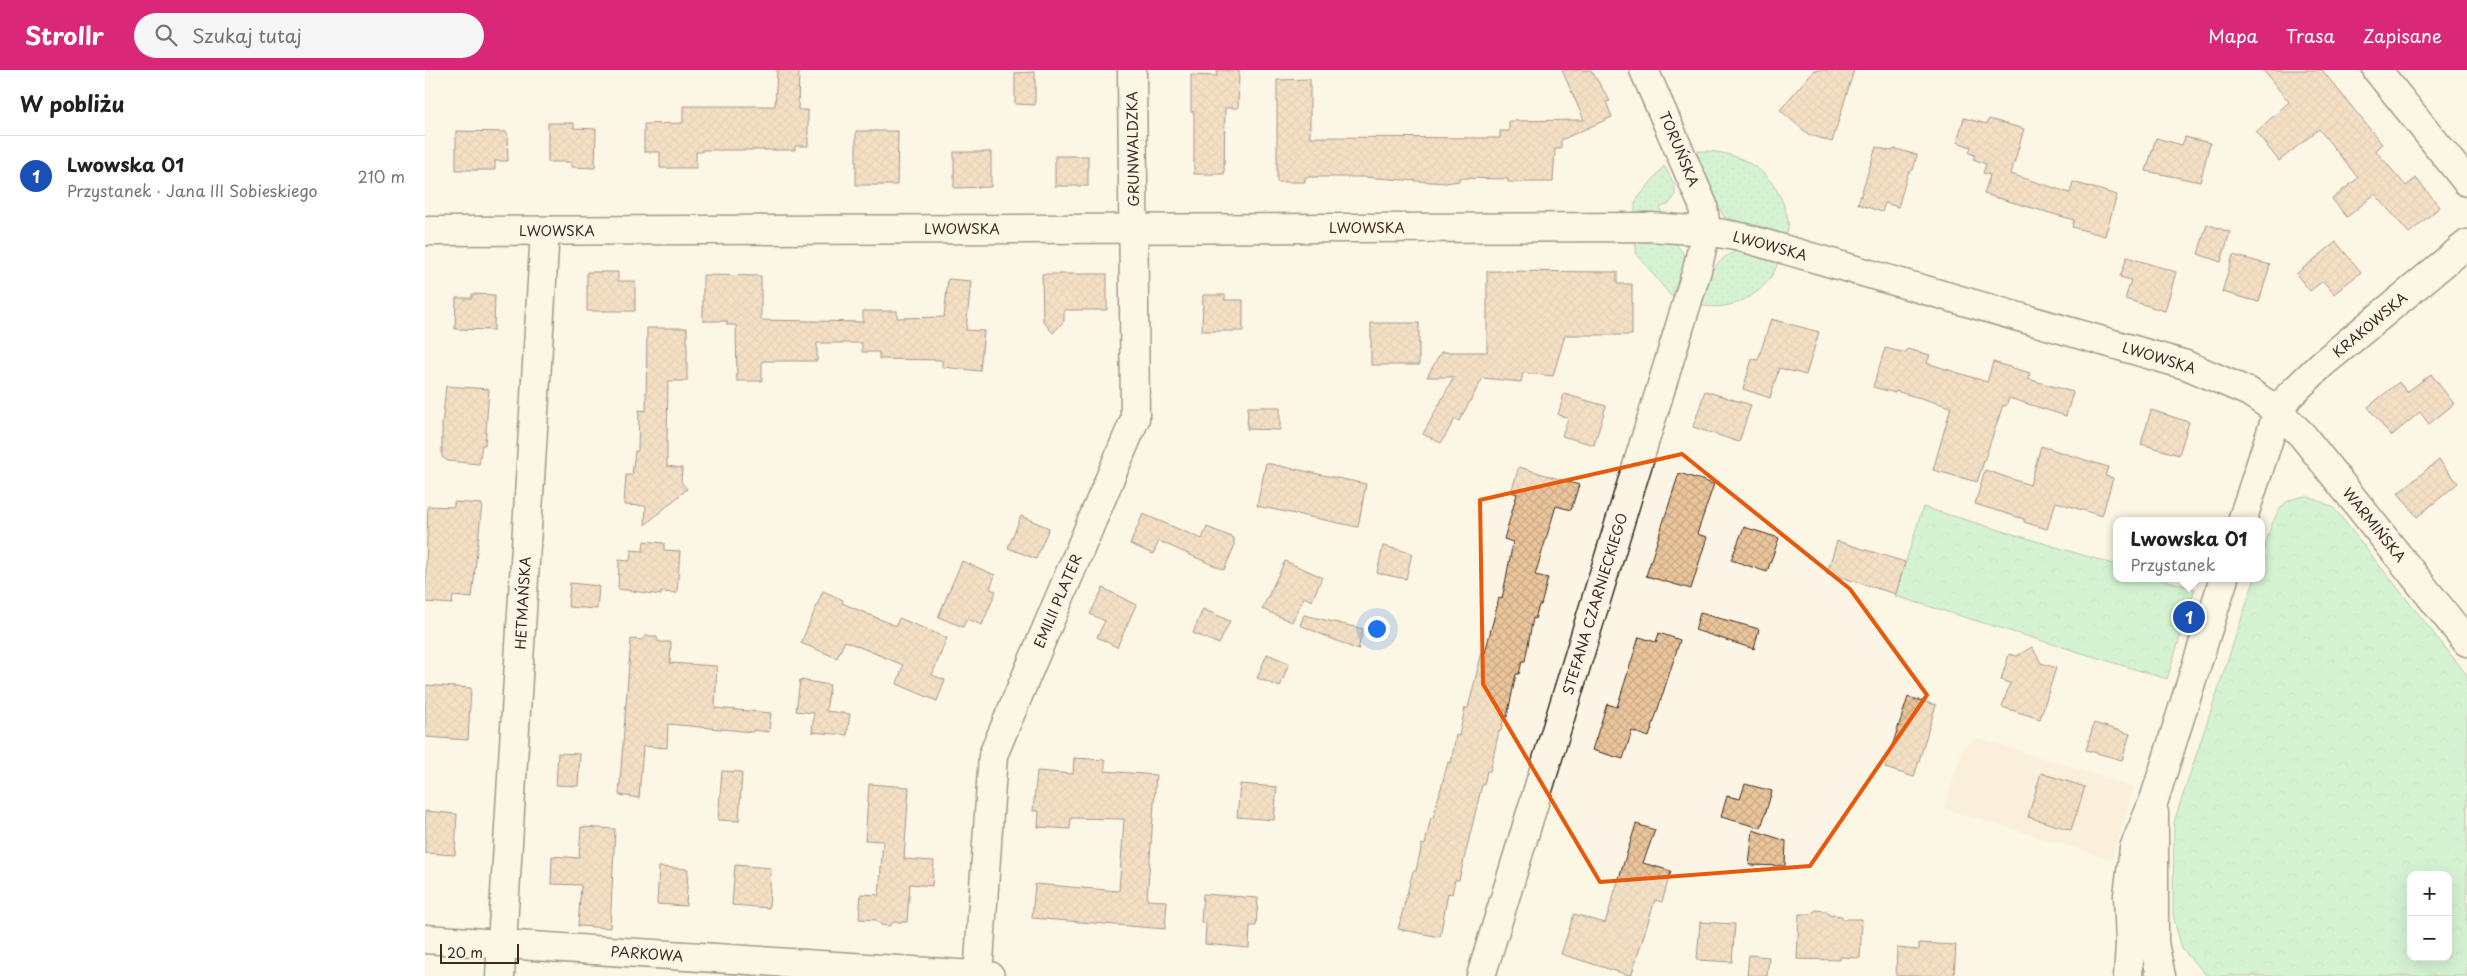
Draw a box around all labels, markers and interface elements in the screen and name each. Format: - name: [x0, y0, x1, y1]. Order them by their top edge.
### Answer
- search box: [134, 13, 484, 58]
- text: Strollr: [25, 17, 104, 53]
- icon: search: [152, 21, 180, 49]
- text: Szukaj tutaj: [192, 21, 302, 49]
- text: Mapa: [2208, 22, 2258, 49]
- text: Trasa: [2286, 22, 2335, 49]
- text: Zapisane: [2363, 22, 2442, 49]
- text: W pobliżu: [20, 87, 125, 119]
- street label: GRUNWALDZKA: [1121, 91, 1144, 207]
- street label: TORUŃSKA: [1654, 108, 1705, 190]
- text: Lwowska 01: [67, 150, 184, 178]
- text: 1: [32, 164, 40, 188]
- text: 210 m: [357, 164, 405, 188]
- text: Przystanek · Jana III Sobieskiego: [67, 178, 318, 202]
- street label: LWOWSKA: [1329, 217, 1405, 238]
- street label: LWOWSKA: [924, 218, 1000, 239]
- street label: LWOWSKA: [519, 220, 595, 241]
- street label: LWOWSKA: [1731, 226, 1810, 266]
- street label: KRAKOWSKA: [2328, 287, 2412, 362]
- street label: LWOWSKA: [2120, 336, 2199, 379]
- street label: WARMIŃSKA: [2338, 483, 2411, 567]
- street label: STEFANA CZARNIECKIEGO: [1557, 510, 1632, 697]
- popup: [2113, 517, 2265, 582]
- text: Lwowska 01: [2130, 524, 2248, 552]
- street label: EMILII PLATER: [1028, 550, 1087, 651]
- text: Przystanek: [2130, 552, 2215, 576]
- street label: HETMAŃSKA: [510, 555, 535, 650]
- pin: 1: [2173, 598, 2205, 636]
- your location: [1364, 616, 1390, 642]
- map controls: [2407, 871, 2452, 961]
- button: +: [2407, 871, 2452, 916]
- button: −: [2407, 916, 2452, 961]
- street label: PARKOWA: [610, 940, 684, 967]
- scale bar: [440, 941, 519, 964]
- text: 20 m: [447, 942, 483, 963]

